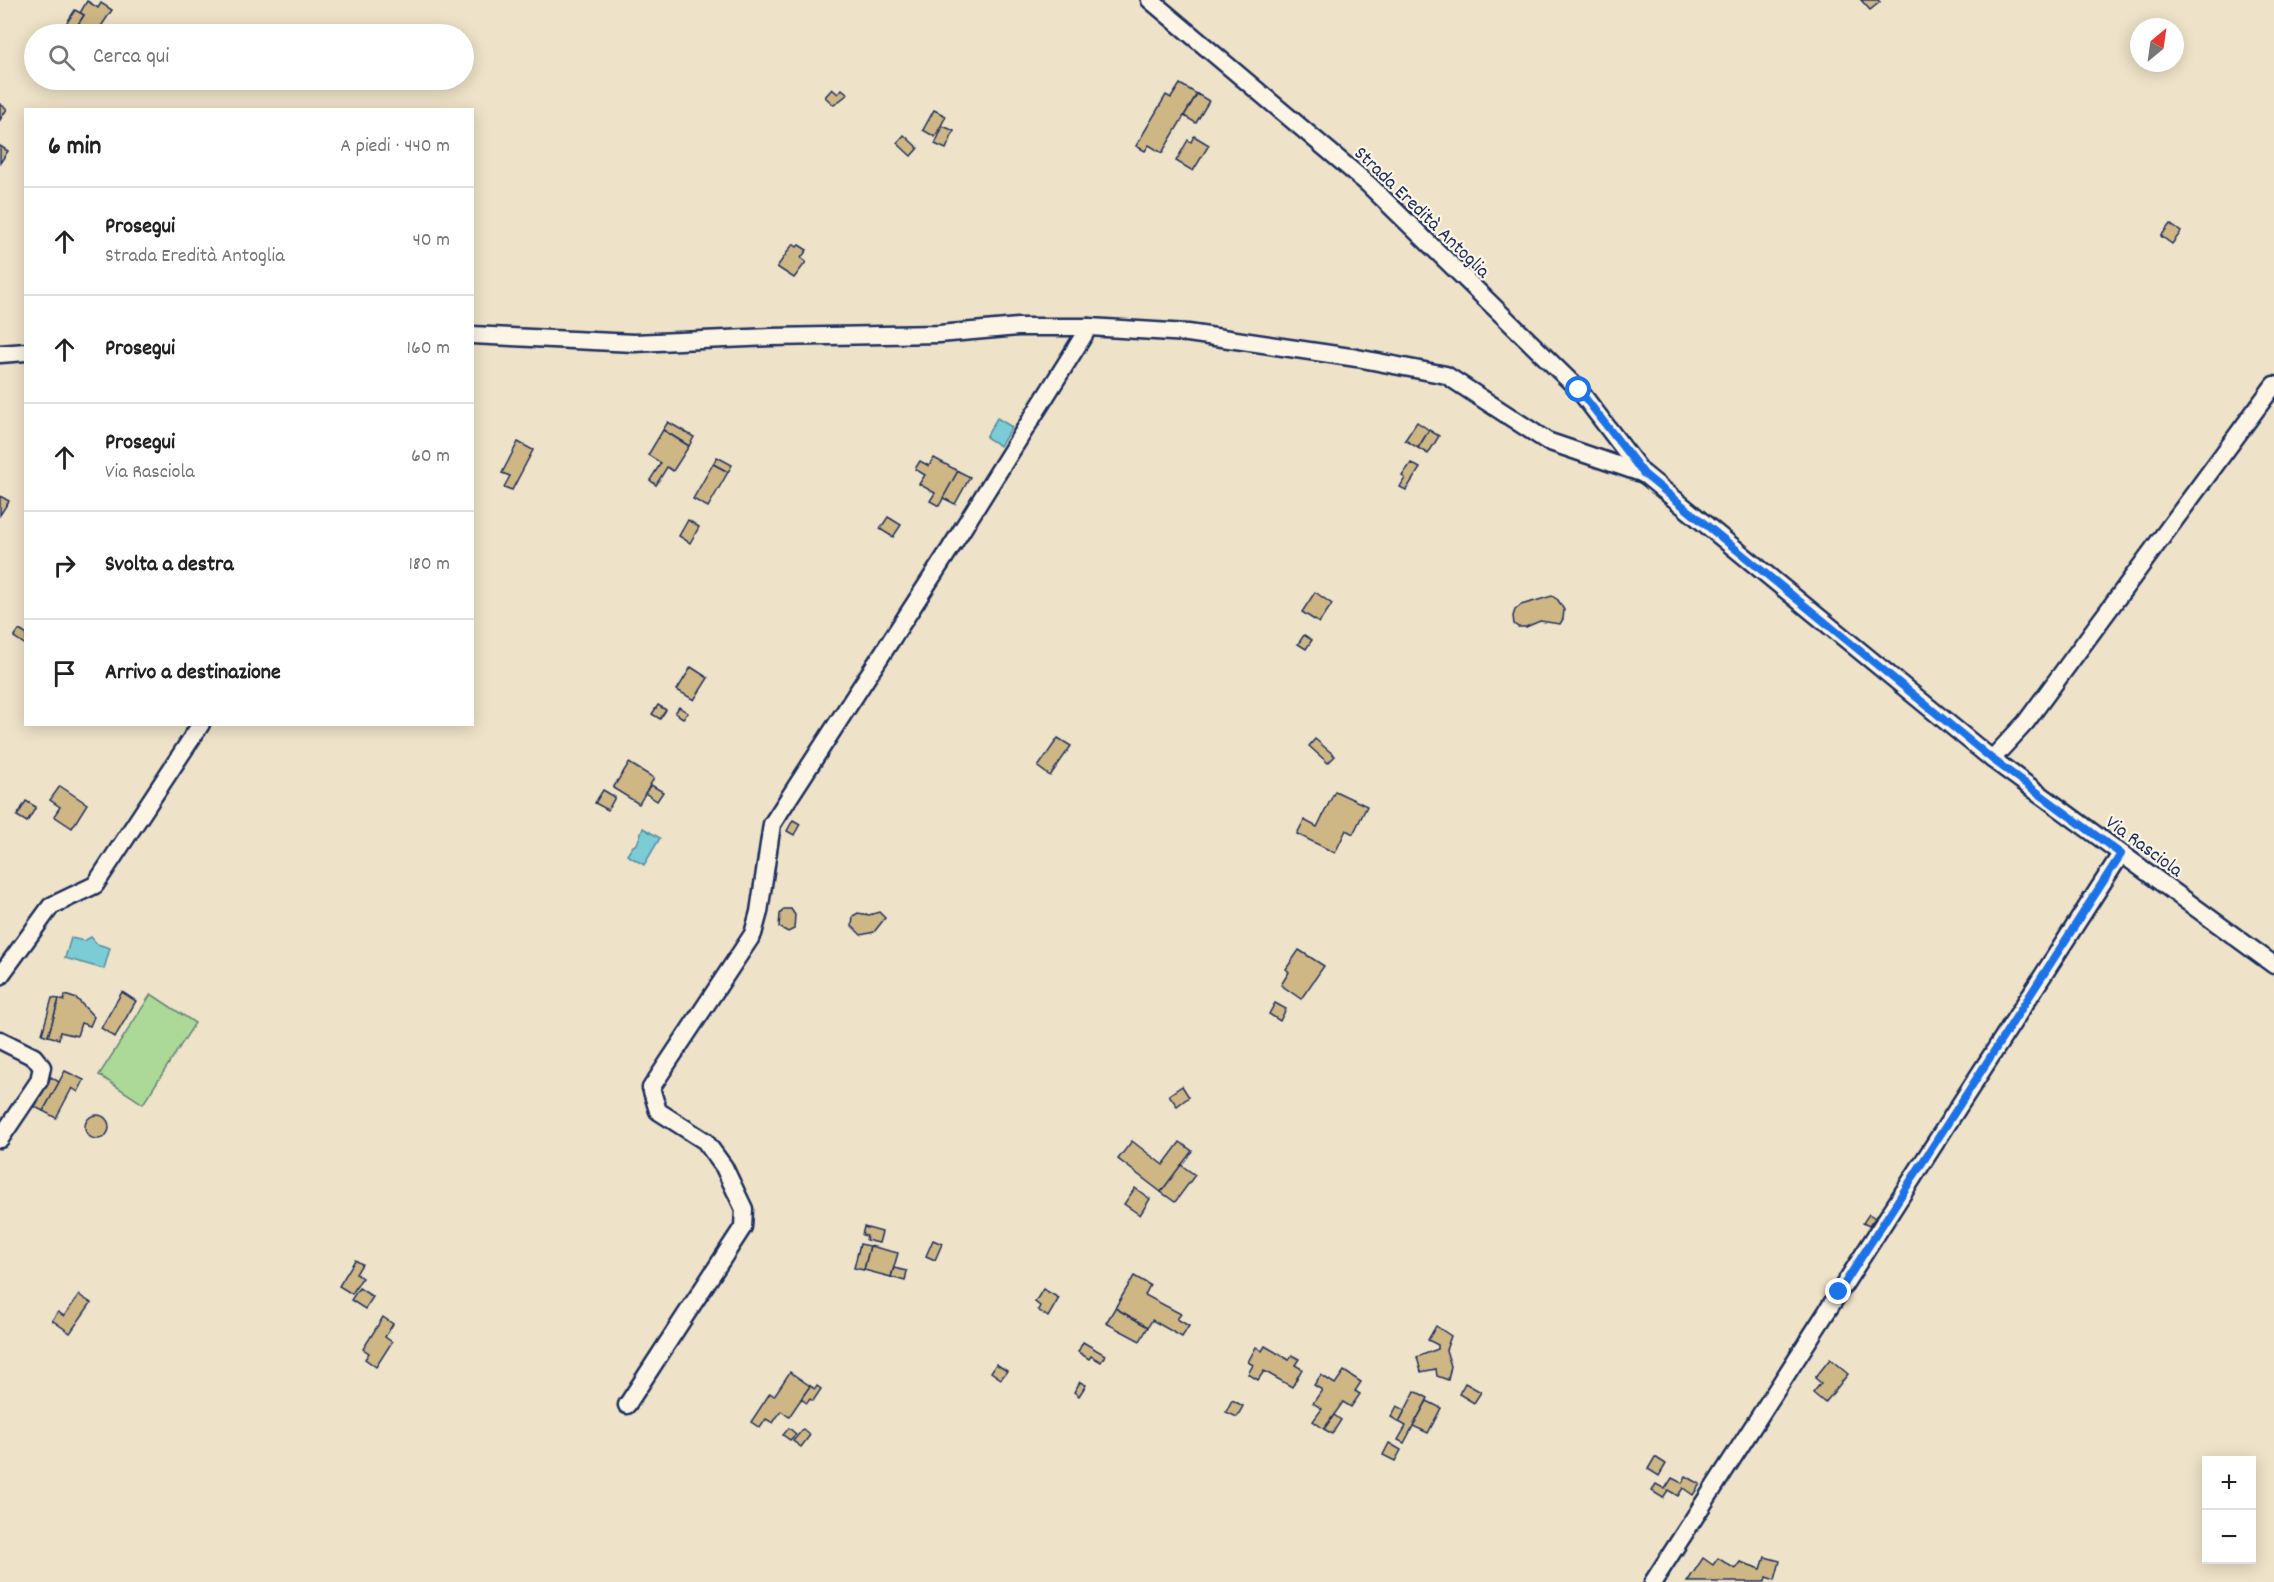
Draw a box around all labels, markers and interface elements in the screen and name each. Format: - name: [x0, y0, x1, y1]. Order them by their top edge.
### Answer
- north arrow: [2130, 18, 2184, 72]
- search box: [24, 24, 474, 90]
- icon: search: [45, 41, 78, 74]
- text: Cerca qui: [93, 42, 169, 73]
- text: 6 min: [48, 129, 101, 166]
- text: A piedi · 440 m: [340, 133, 450, 161]
- street label: Strada Eredità Antoglia: [1347, 141, 1496, 286]
- text: Prosegui: [105, 212, 175, 243]
- icon: ahead: [48, 225, 81, 258]
- text: 40 m: [412, 227, 450, 255]
- text: Strada Eredità Antoglia: [105, 243, 285, 271]
- icon: ahead: [48, 333, 81, 366]
- text: Prosegui: [105, 334, 175, 365]
- text: 160 m: [407, 335, 450, 363]
- route start: [1565, 376, 1591, 402]
- text: Prosegui: [105, 428, 175, 459]
- icon: ahead: [48, 441, 81, 474]
- text: 60 m: [411, 443, 450, 471]
- text: Via Rasciola: [105, 459, 195, 487]
- icon: right: [48, 549, 81, 582]
- text: Svolta a destra: [105, 550, 234, 581]
- text: 180 m: [408, 551, 450, 579]
- icon: arrive: [48, 657, 81, 690]
- text: Arrivo a destinazione: [105, 658, 281, 689]
- street label: Via Rasciola: [2099, 810, 2188, 885]
- route end: [1825, 1278, 1851, 1304]
- map controls: [2202, 1456, 2256, 1564]
- button: +: [2202, 1456, 2256, 1510]
- button: −: [2202, 1510, 2256, 1564]

